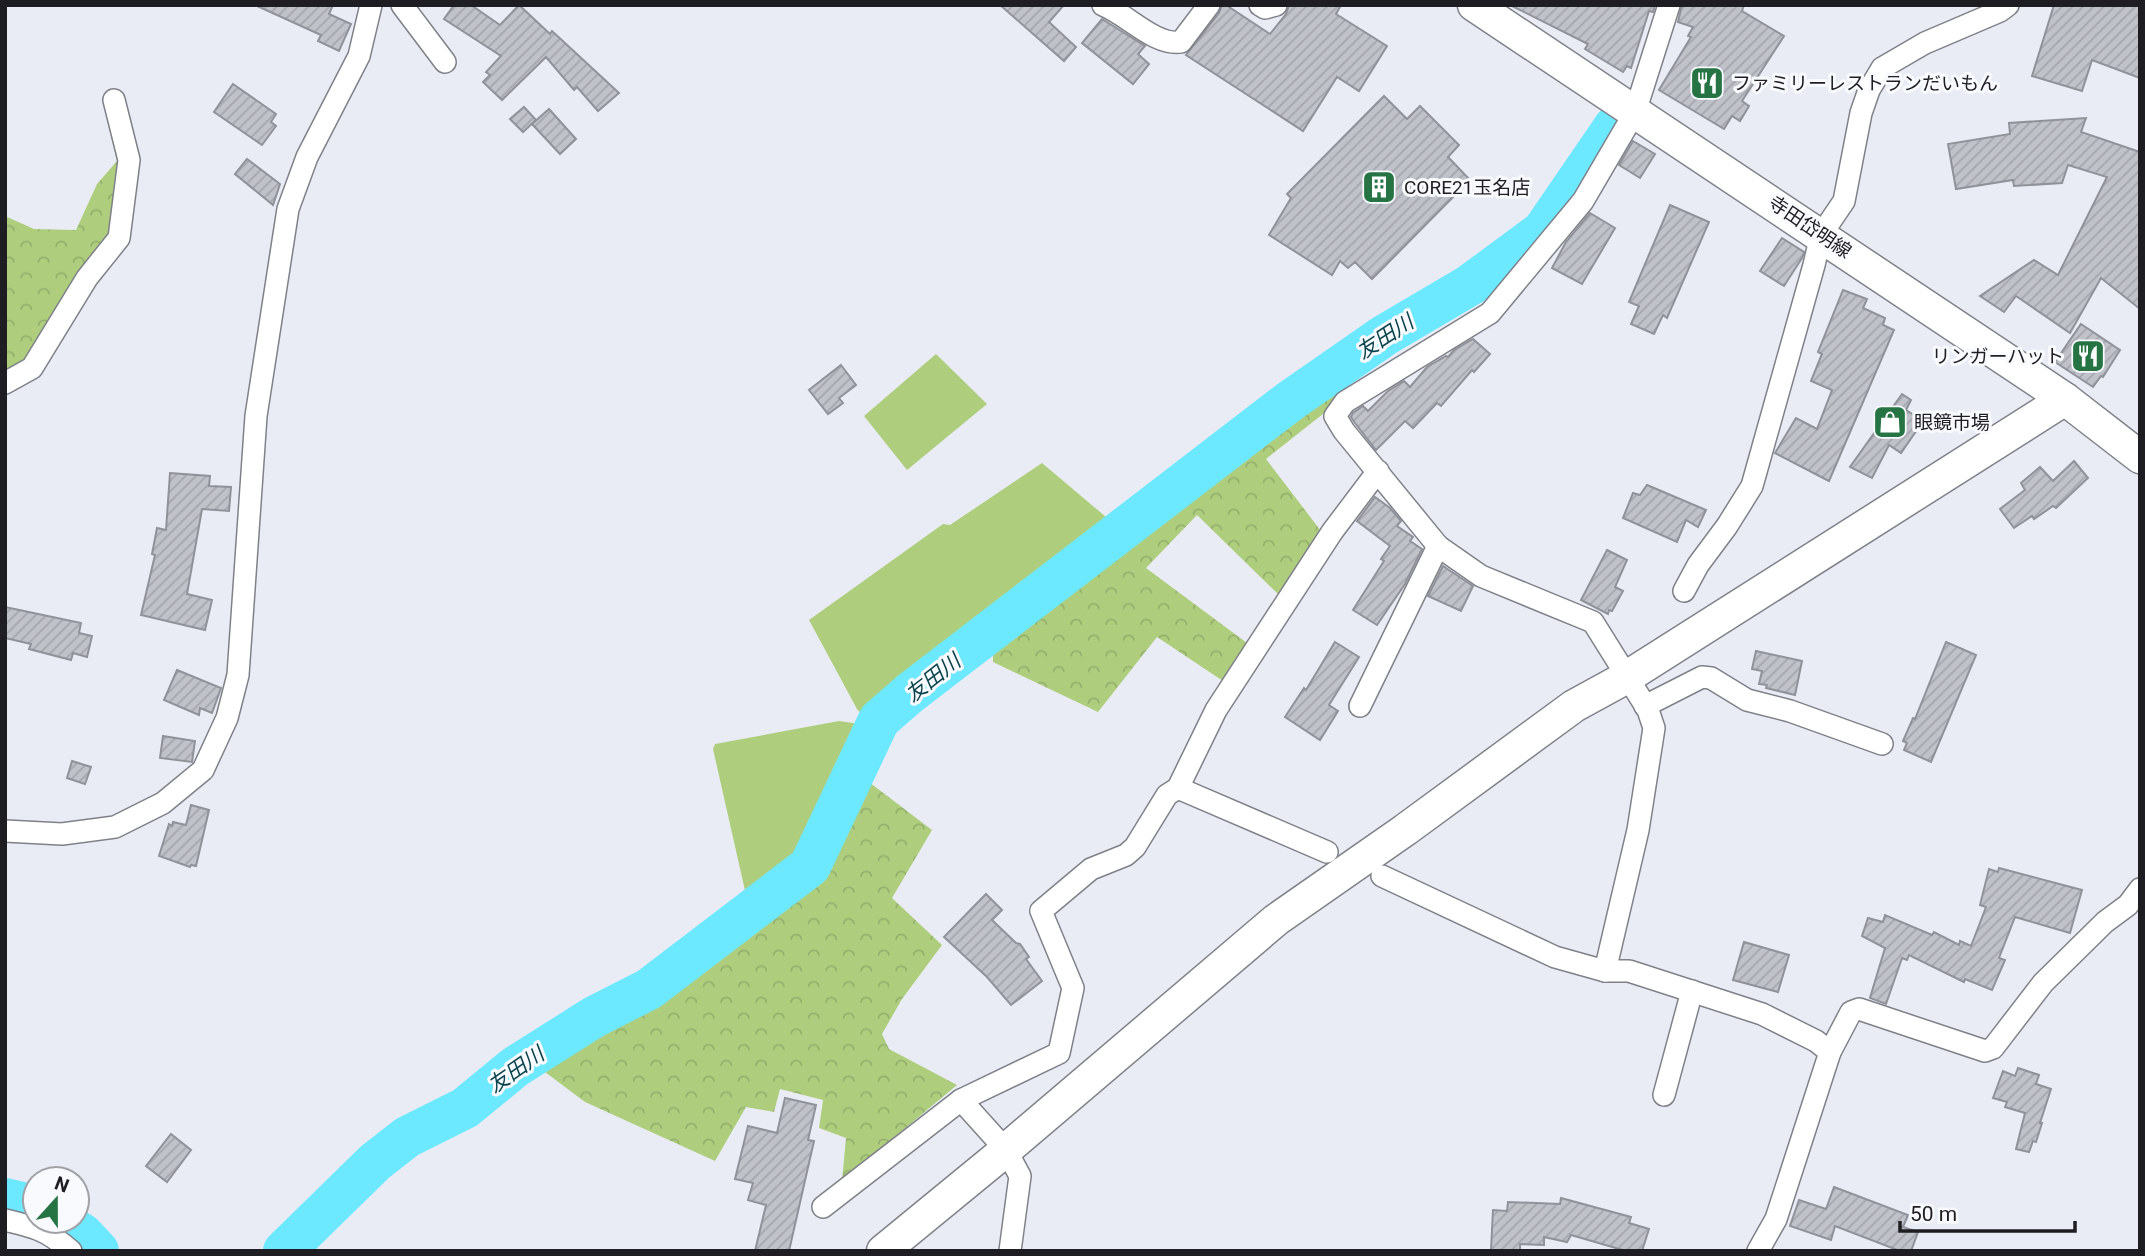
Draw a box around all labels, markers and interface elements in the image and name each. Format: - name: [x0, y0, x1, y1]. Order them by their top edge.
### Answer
- restaurant icon: ファミリーレストランだいもん: [1688, 64, 1726, 102]
- place label: ファミリーレストランだいもん: [1732, 72, 1998, 95]
- building icon: CORE21玉名店: [1360, 168, 1398, 206]
- place label: CORE21玉名店: [1404, 176, 1530, 199]
- street label: 寺田岱明線: [1764, 191, 1856, 263]
- water label: 友田川: [1352, 309, 1420, 364]
- restaurant icon: リンガーハット: [2069, 337, 2107, 375]
- place label: リンガーハット: [1931, 345, 2064, 368]
- shop icon: 眼鏡市場: [1871, 403, 1909, 441]
- place label: 眼鏡市場: [1914, 411, 1990, 434]
- water label: 友田川: [901, 648, 967, 707]
- water label: 友田川: [483, 1041, 550, 1098]
- north arrow: [21, 1165, 91, 1235]
- text: N: [52, 1171, 72, 1198]
- scale bar: [1900, 1190, 2075, 1234]
- text: 50 m: [1910, 1202, 1957, 1226]

